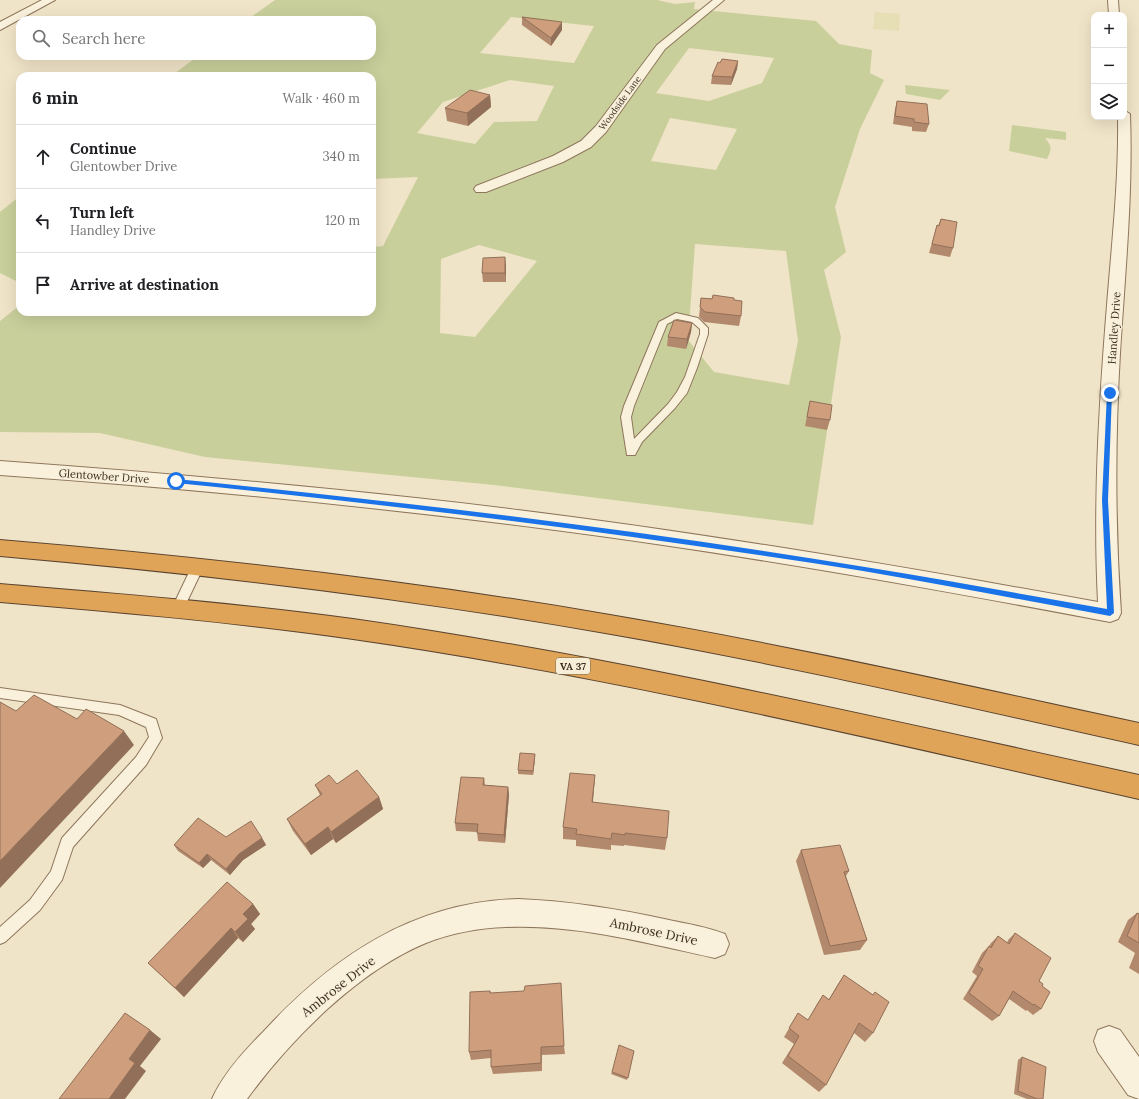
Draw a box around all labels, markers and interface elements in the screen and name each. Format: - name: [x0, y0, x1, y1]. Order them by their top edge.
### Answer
- map controls: [1091, 12, 1127, 120]
- button: +: [1091, 12, 1127, 48]
- search box: [16, 16, 376, 60]
- icon: search: [30, 27, 52, 49]
- text: Search here: [62, 29, 145, 48]
- button: −: [1091, 48, 1127, 84]
- street label: Woodside Lane: [596, 73, 643, 132]
- button: layers: [1091, 84, 1127, 120]
- text: 6 min: [32, 87, 78, 109]
- text: Walk · 460 m: [283, 90, 360, 107]
- text: Continue: [70, 139, 136, 158]
- icon: ahead: [32, 146, 54, 168]
- text: 340 m: [323, 148, 360, 165]
- text: Glentowber Drive: [70, 158, 177, 175]
- text: Turn left: [70, 203, 134, 222]
- icon: left: [32, 210, 54, 232]
- text: 120 m: [325, 212, 360, 229]
- text: Handley Drive: [70, 222, 156, 239]
- icon: arrive: [32, 274, 54, 296]
- text: Arrive at destination: [70, 275, 219, 294]
- street label: Handley Drive: [1104, 291, 1124, 365]
- route end: [1101, 384, 1119, 402]
- street label: Glentowber Drive: [58, 466, 150, 486]
- route start: [167, 472, 185, 490]
- road number: VA 37: [556, 658, 590, 674]
- street label: Ambrose Drive: [607, 914, 699, 949]
- street label: Ambrose Drive: [297, 952, 379, 1021]

